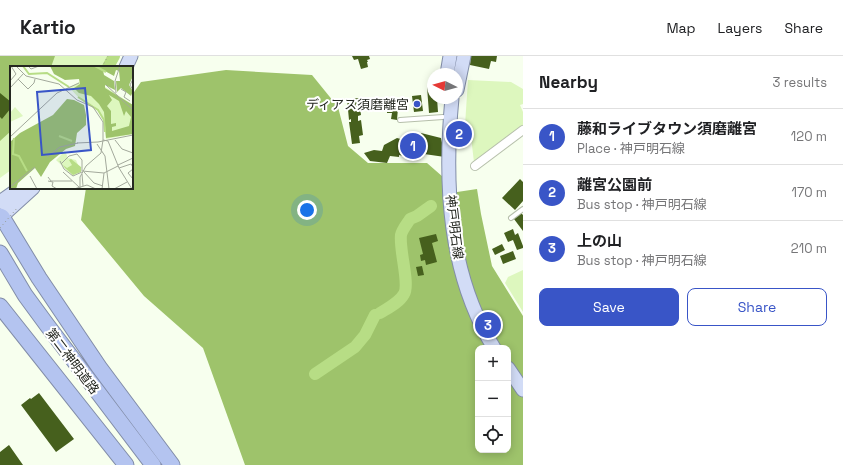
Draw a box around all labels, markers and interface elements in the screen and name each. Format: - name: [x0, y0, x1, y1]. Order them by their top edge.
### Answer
- text: Kartio: [20, 15, 76, 40]
- text: Map: [666, 19, 696, 37]
- text: Layers: [718, 19, 762, 37]
- text: Share: [784, 19, 823, 37]
- inset map: [10, 66, 133, 189]
- north arrow: [427, 68, 463, 104]
- text: Nearby: [539, 71, 598, 93]
- text: 3 results: [773, 74, 827, 91]
- place label: ディアス須磨離宮: [306, 96, 409, 113]
- marker: ディアス須磨離宮: [412, 99, 422, 109]
- pin: 2: [446, 119, 472, 149]
- text: 藤和ライブタウン須磨離宮: [577, 119, 757, 138]
- text: 1: [549, 128, 555, 145]
- text: 120 m: [791, 128, 827, 145]
- pin: 1: [400, 131, 426, 161]
- text: Place · 神戸明石線: [577, 140, 685, 157]
- text: 離宮公園前: [577, 175, 652, 194]
- text: 2: [548, 184, 556, 201]
- text: 170 m: [791, 184, 827, 201]
- street label: 神戸明石線: [442, 194, 467, 260]
- text: Bus stop · 神戸明石線: [577, 196, 707, 213]
- your location: [297, 200, 317, 220]
- text: 上の山: [577, 231, 622, 250]
- text: 3: [548, 240, 556, 257]
- text: 210 m: [791, 240, 827, 257]
- text: Bus stop · 神戸明石線: [577, 252, 707, 269]
- button: Save: [539, 288, 679, 326]
- button: Share: [687, 288, 827, 326]
- pin: 3: [475, 310, 501, 340]
- street label: 第二神明道路: [42, 325, 103, 398]
- map controls: [475, 345, 511, 453]
- button: +: [475, 345, 511, 381]
- button: −: [475, 381, 511, 417]
- button: locate: [475, 417, 511, 453]

